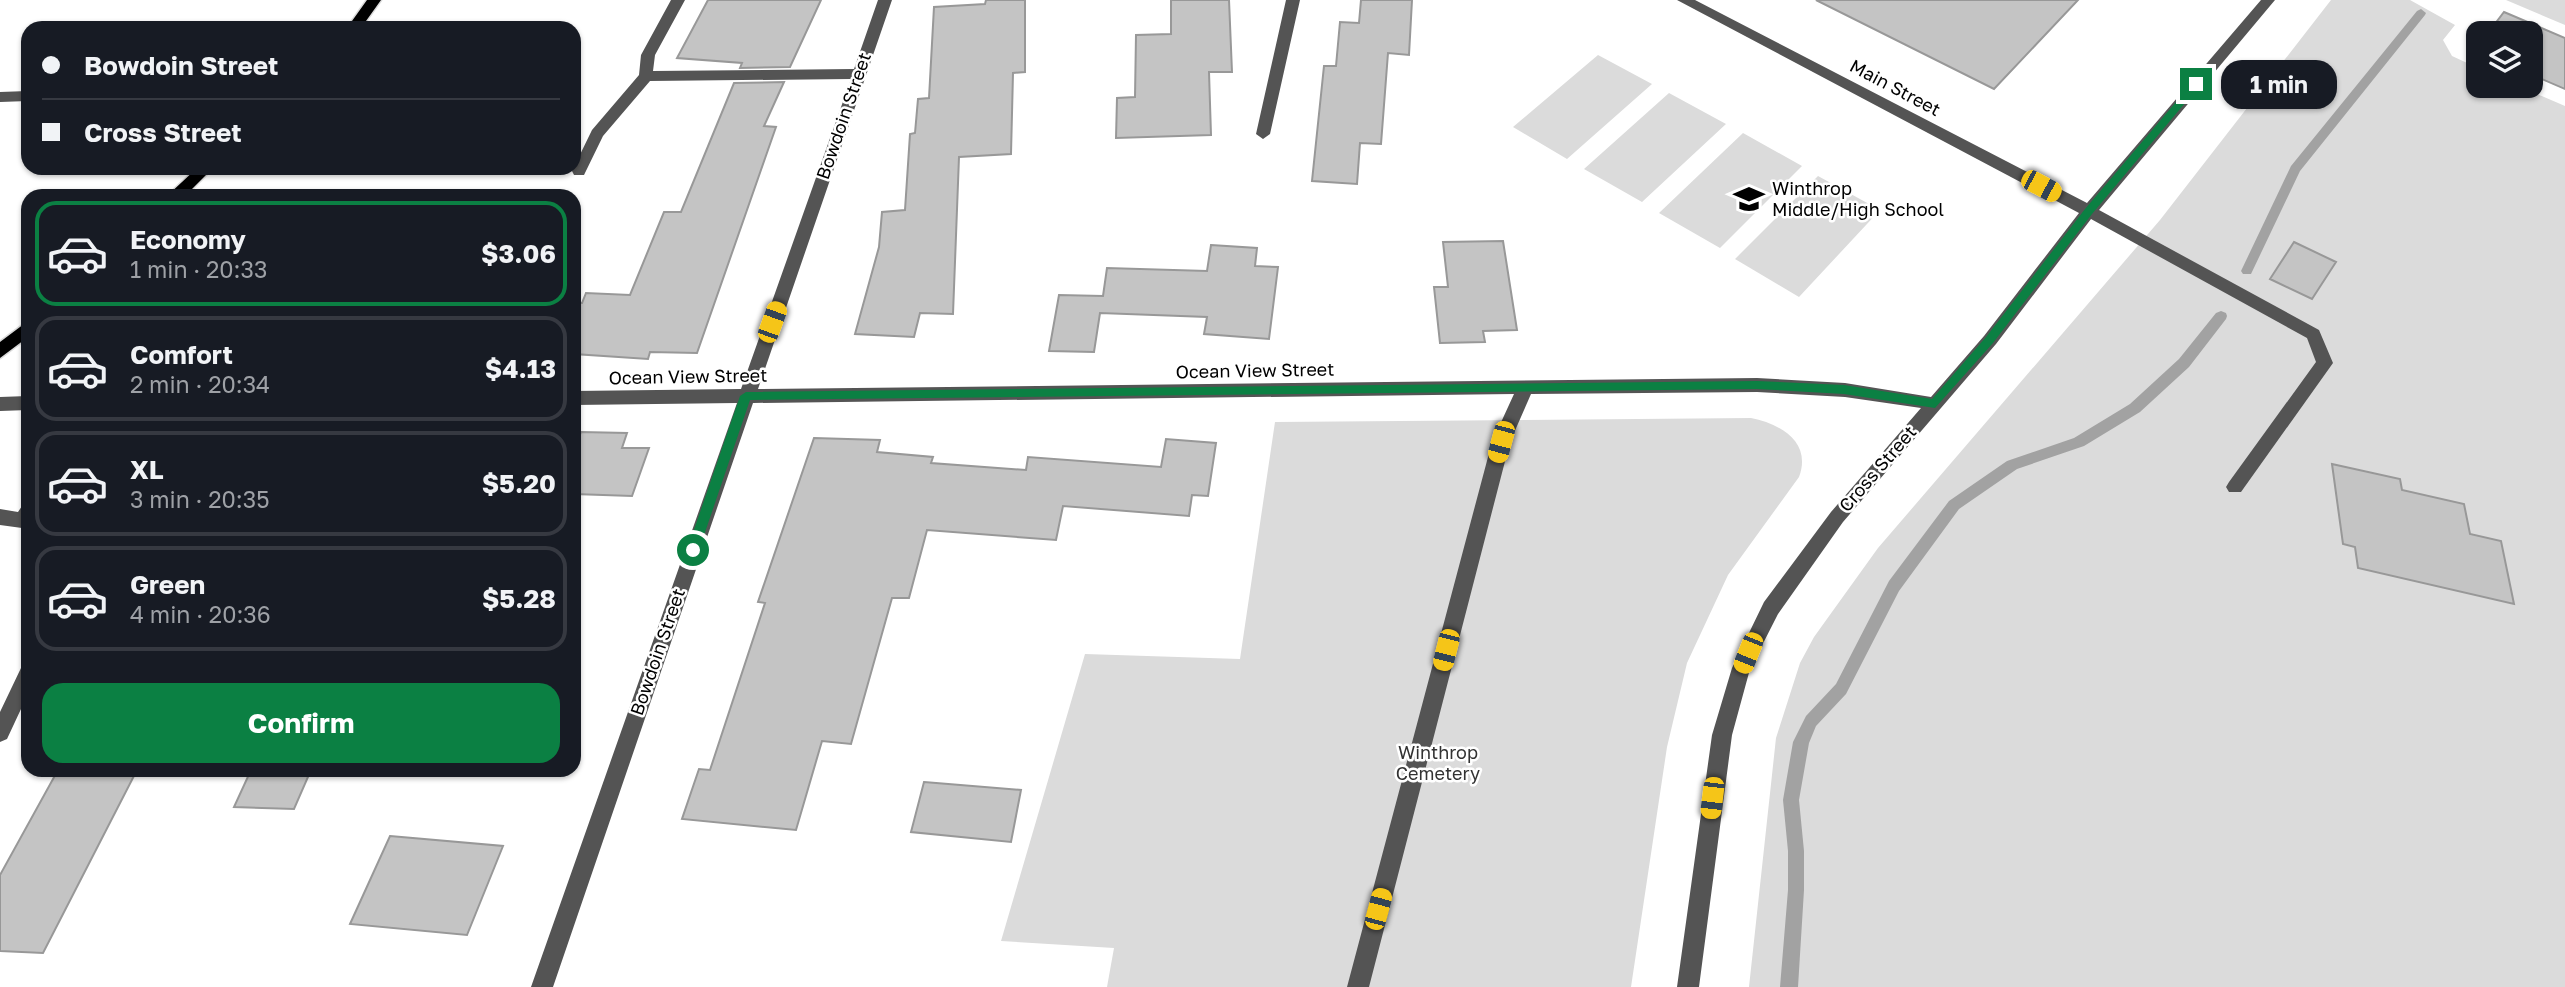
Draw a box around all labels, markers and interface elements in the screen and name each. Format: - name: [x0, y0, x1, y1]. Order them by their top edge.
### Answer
- map controls: [2466, 21, 2543, 98]
- button: layers: [2466, 21, 2543, 98]
- street label: Bowdoin Street: [811, 49, 875, 182]
- text: Bowdoin Street: [84, 50, 278, 81]
- street label: Main Street: [1846, 54, 1944, 120]
- callout: 1 min: [2220, 60, 2336, 108]
- route end: [2180, 68, 2212, 100]
- text: 1 min: [2250, 70, 2308, 98]
- text: Cross Street: [84, 117, 242, 148]
- car: [2018, 167, 2065, 205]
- place label: Winthrop Middle/High School: [1772, 177, 1944, 220]
- school or university icon: Winthrop Middle/High School: [1732, 182, 1766, 216]
- icon: car: [46, 222, 109, 285]
- text: Economy: [130, 224, 246, 255]
- text: $3.06: [481, 238, 556, 269]
- text: 1 min · 20:33: [130, 255, 267, 283]
- car: [755, 299, 790, 345]
- icon: car: [46, 337, 109, 400]
- text: Comfort: [130, 339, 233, 370]
- text: $4.13: [485, 353, 556, 384]
- street label: Ocean View Street: [1175, 358, 1335, 382]
- street label: Ocean View Street: [608, 364, 768, 388]
- text: 2 min · 20:34: [130, 370, 270, 398]
- car: [1486, 419, 1517, 465]
- street label: Cross Street: [1834, 421, 1921, 516]
- icon: car: [46, 452, 109, 515]
- text: XL: [130, 454, 164, 485]
- text: $5.20: [482, 468, 556, 499]
- text: 3 min · 20:35: [130, 485, 270, 513]
- route start: [677, 534, 709, 566]
- icon: car: [46, 567, 109, 630]
- text: Green: [130, 569, 205, 600]
- text: $5.28: [482, 583, 556, 614]
- street label: Bowdoin Street: [625, 585, 689, 718]
- text: 4 min · 20:36: [130, 600, 271, 628]
- car: [1431, 627, 1462, 673]
- car: [1731, 630, 1766, 676]
- button: Confirm: [42, 683, 560, 763]
- park label: Winthrop Cemetery: [1396, 741, 1480, 784]
- car: [1700, 776, 1725, 820]
- car: [1363, 886, 1394, 932]

